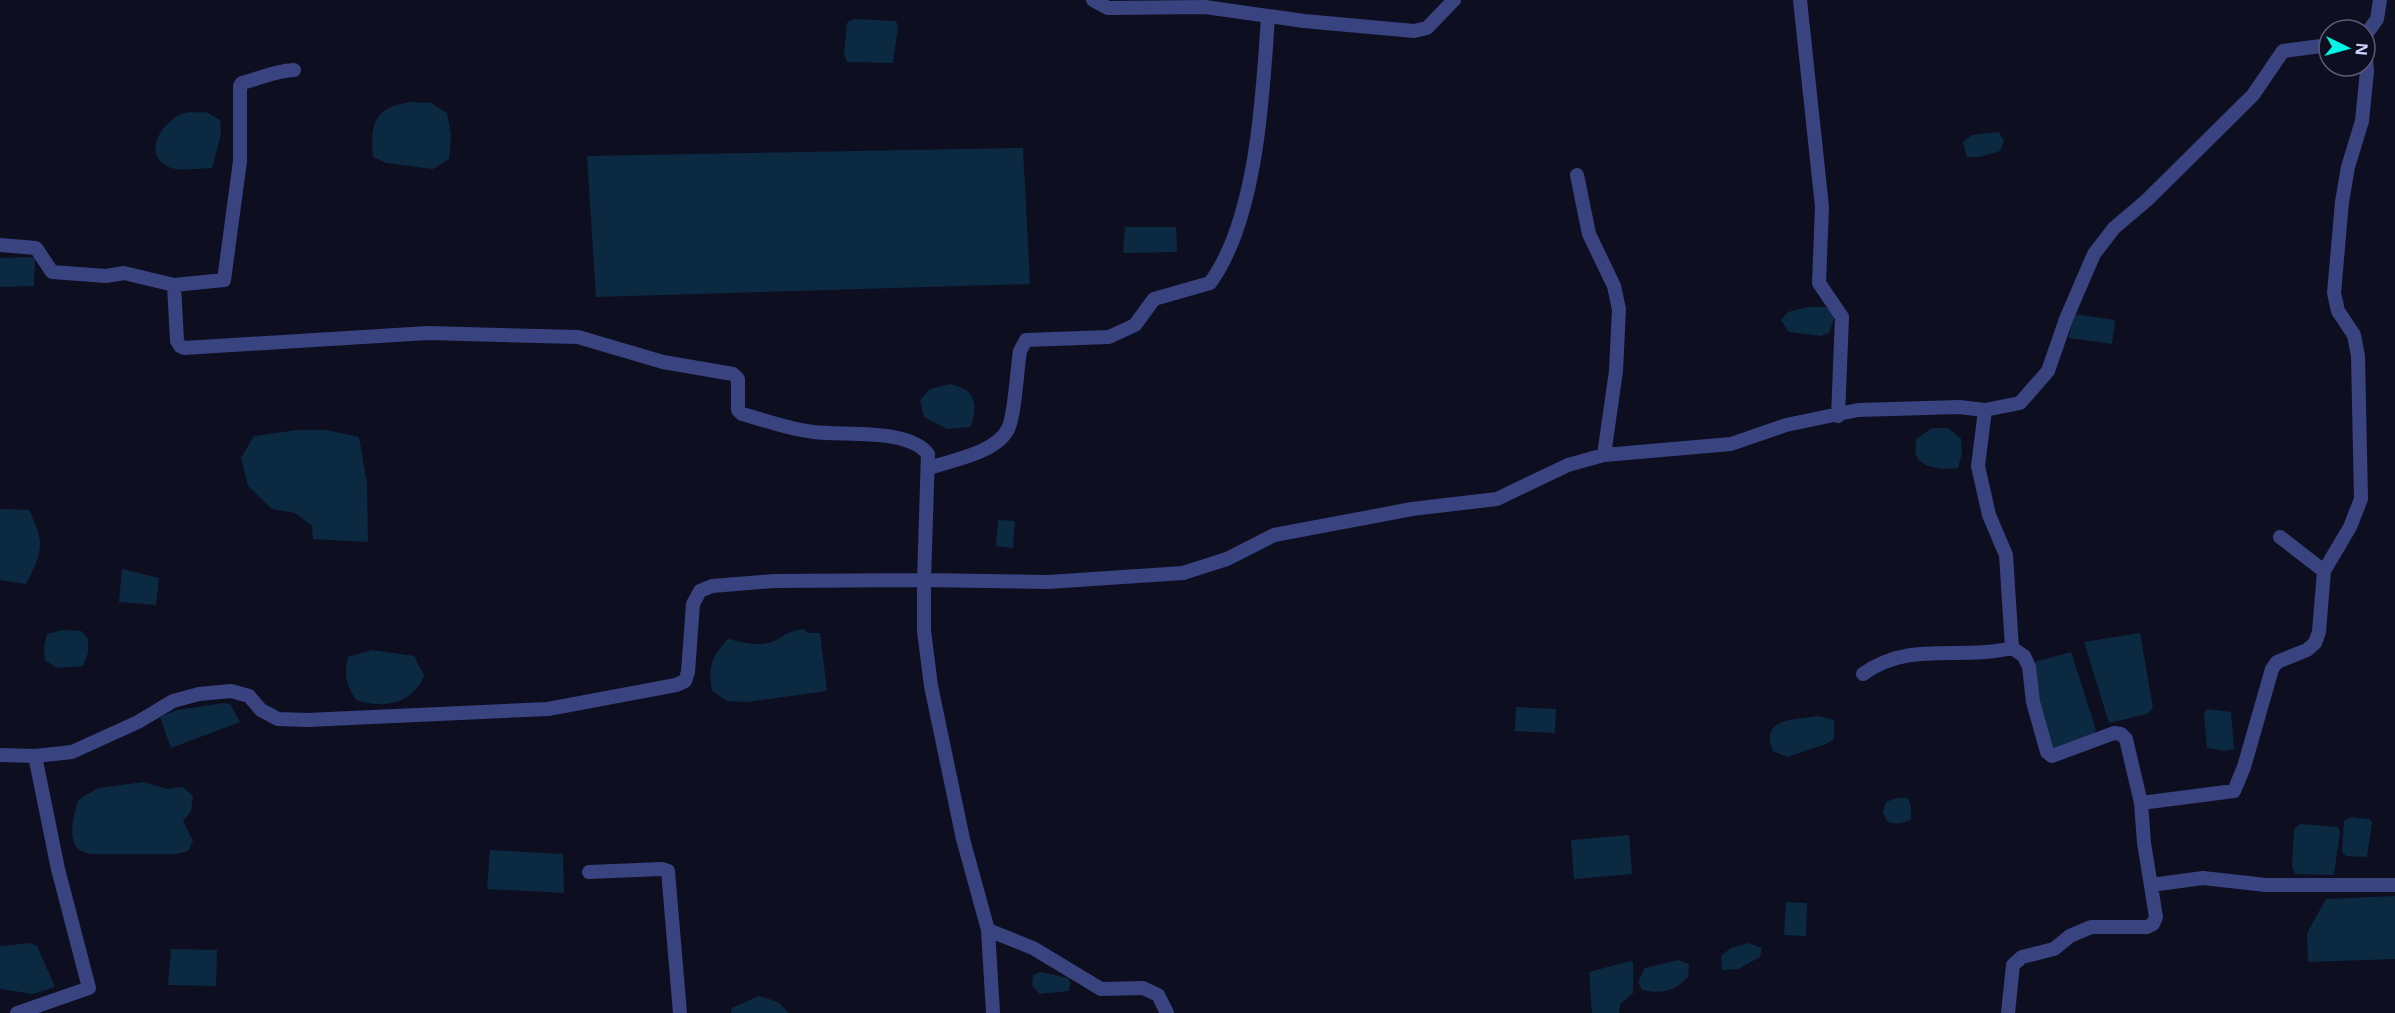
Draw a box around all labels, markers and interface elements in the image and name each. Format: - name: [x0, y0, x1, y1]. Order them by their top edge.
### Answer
- north arrow: [2317, 18, 2377, 78]
- text: N: [2350, 42, 2373, 57]

